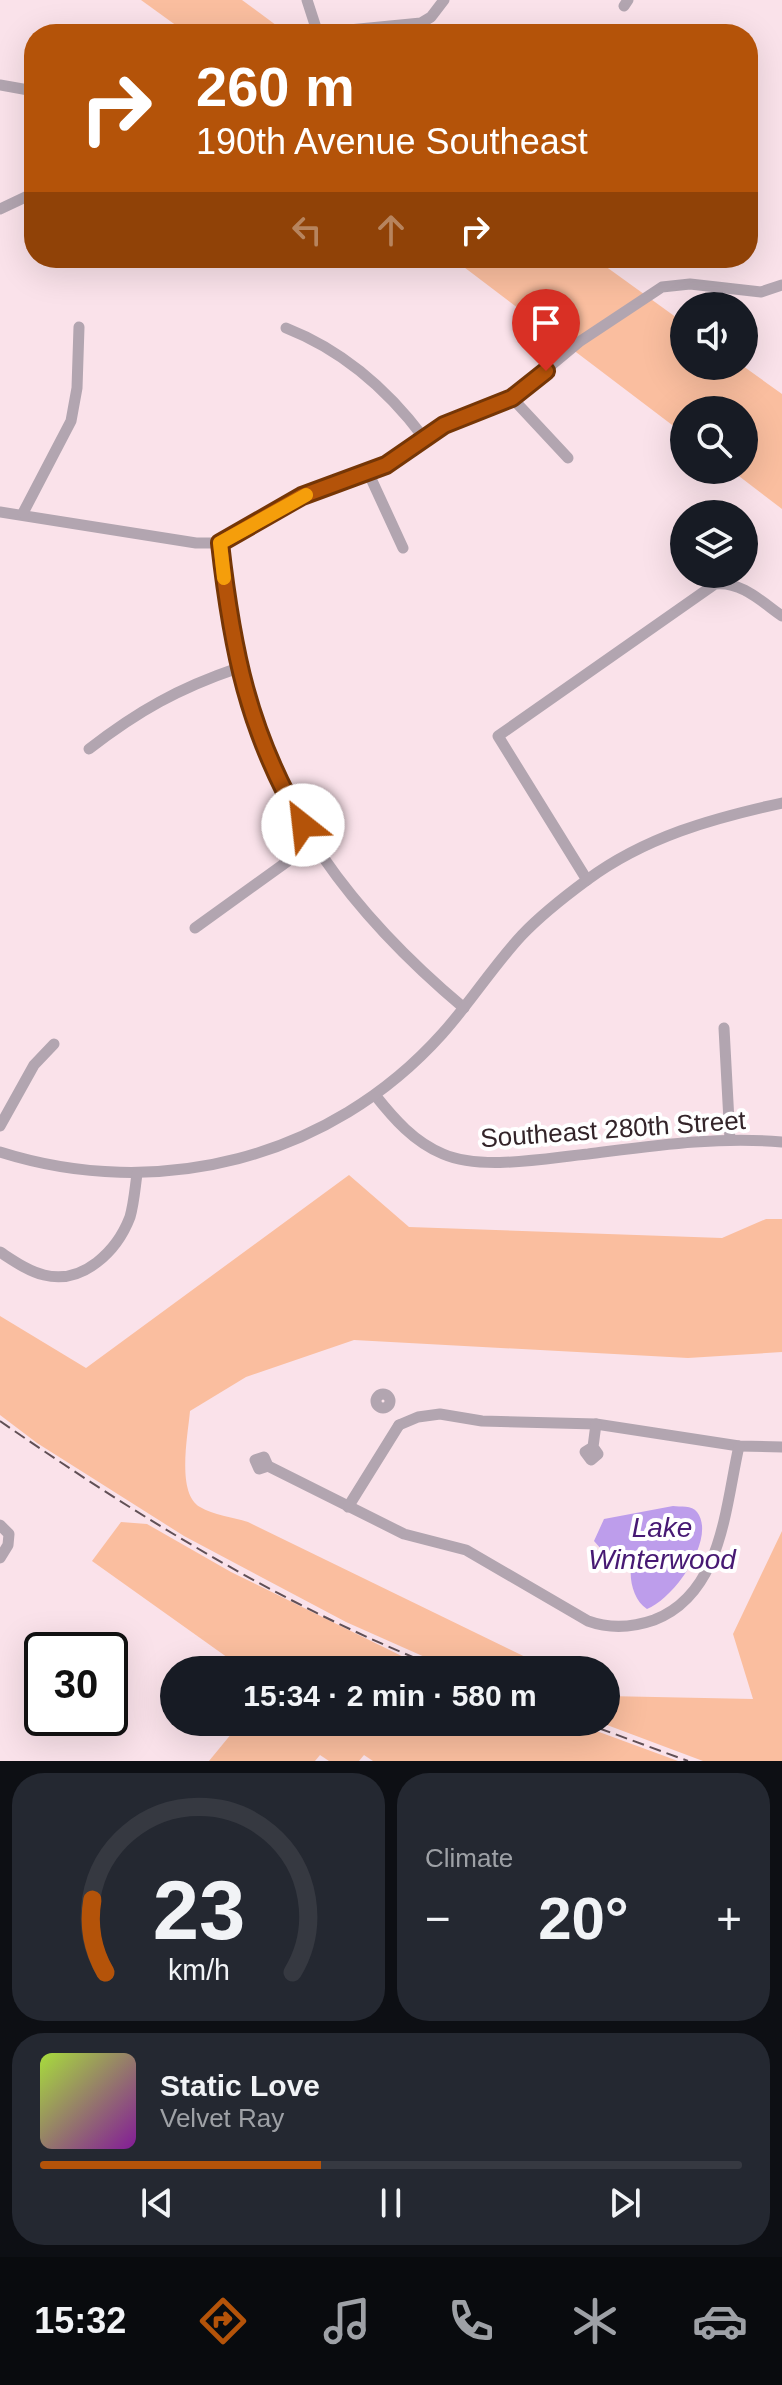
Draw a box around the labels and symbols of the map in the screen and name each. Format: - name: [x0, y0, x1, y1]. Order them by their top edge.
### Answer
- pin: [512, 289, 580, 371]
- position arrow: [261, 783, 345, 867]
- street label: Southeast 280th Street: [479, 1105, 747, 1153]
- water label: Lake Winterwood: [588, 1512, 737, 1575]
- speed limit sign: 30: [24, 1632, 128, 1736]

